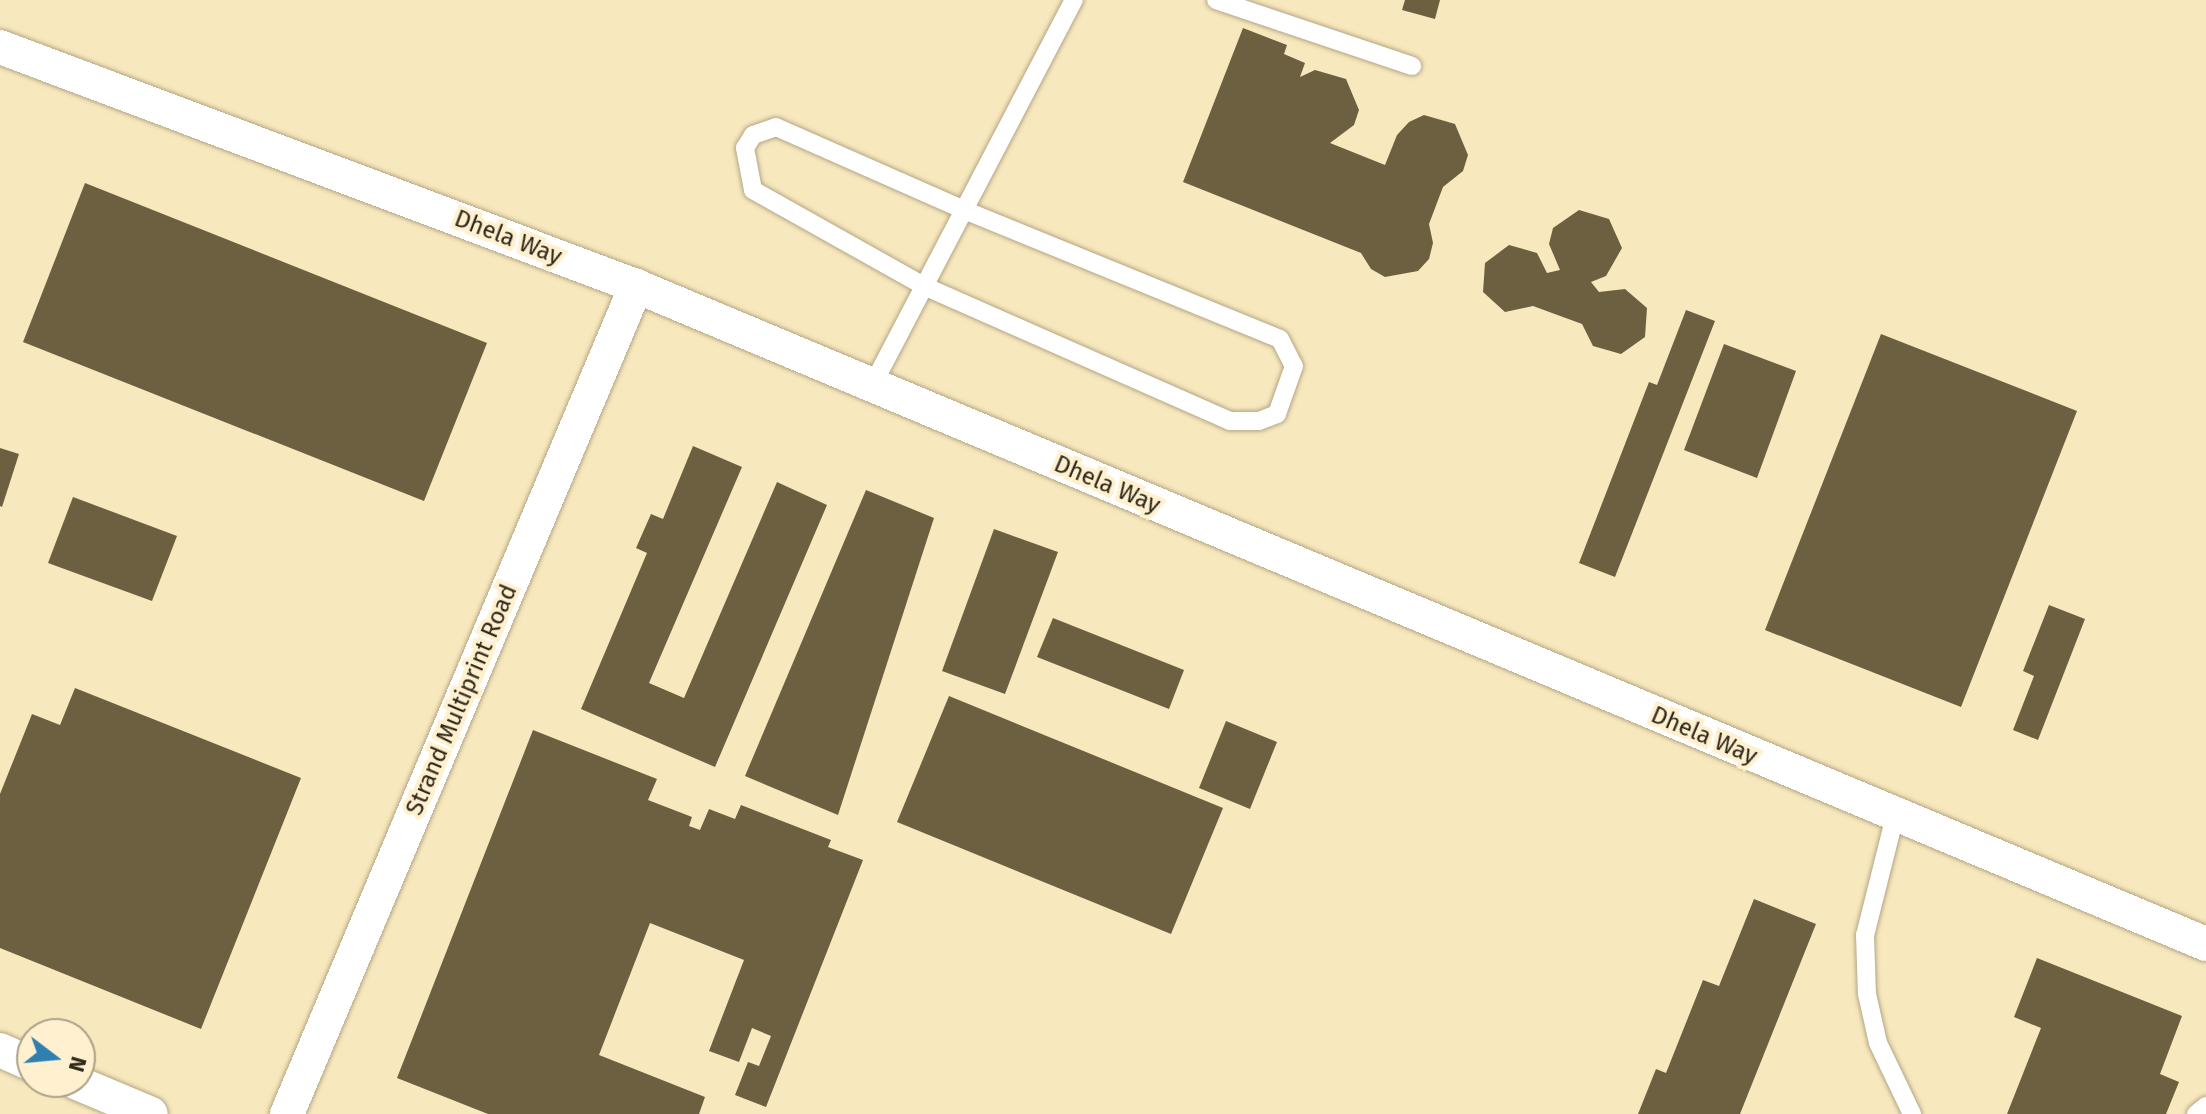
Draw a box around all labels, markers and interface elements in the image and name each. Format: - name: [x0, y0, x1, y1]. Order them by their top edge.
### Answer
- street label: Dhela Way: [450, 204, 566, 272]
- street label: Dhela Way: [1050, 450, 1164, 520]
- street label: Strand Multiprint Road: [400, 580, 524, 820]
- street label: Dhela Way: [1647, 701, 1761, 771]
- north arrow: [16, 1018, 96, 1098]
- text: N: [63, 1053, 93, 1075]

